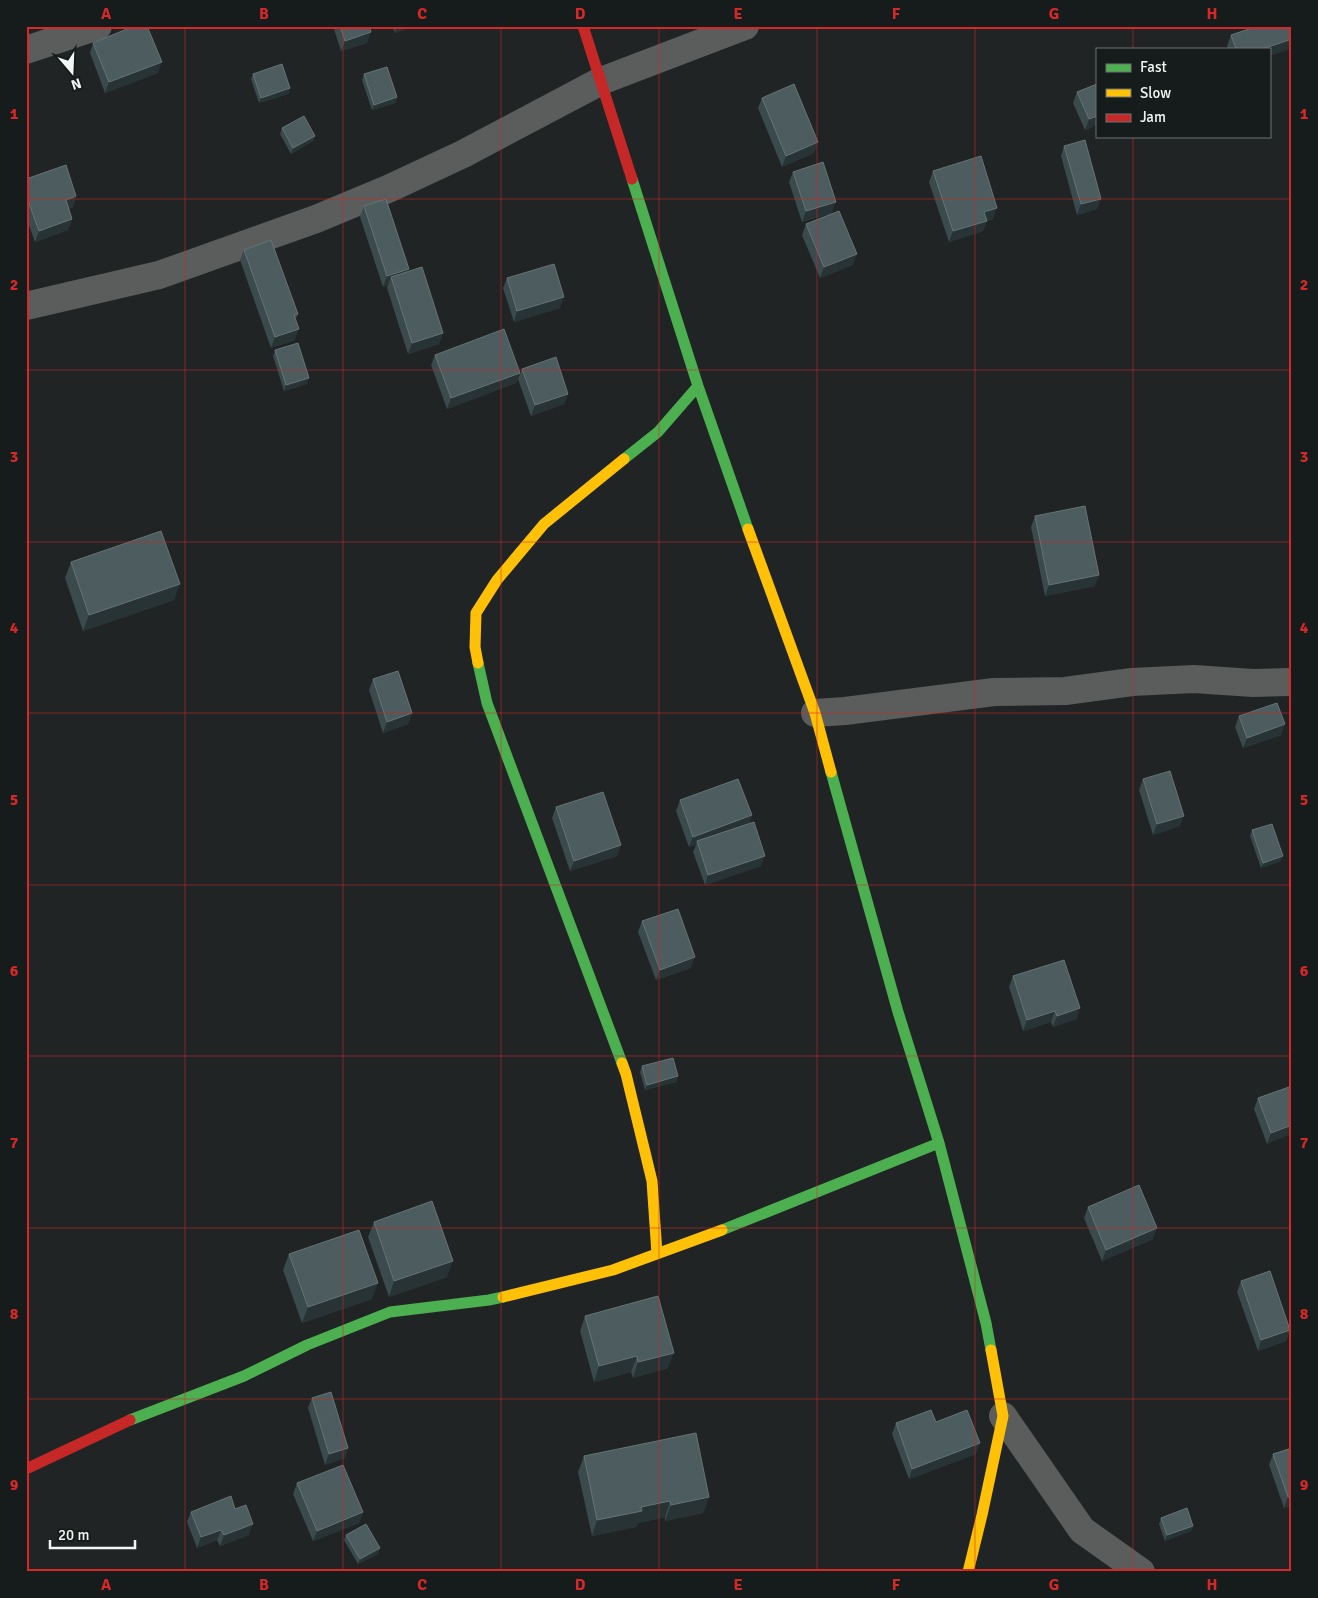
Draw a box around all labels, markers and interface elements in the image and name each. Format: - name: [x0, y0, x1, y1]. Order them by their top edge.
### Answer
- text: A: [101, 4, 112, 24]
- text: B: [259, 4, 269, 24]
- text: C: [417, 4, 427, 24]
- text: D: [575, 4, 586, 24]
- text: E: [733, 4, 743, 24]
- text: F: [892, 4, 901, 24]
- text: G: [1049, 4, 1059, 24]
- text: H: [1207, 4, 1217, 24]
- north arrow: [48, 48, 98, 98]
- legend: [1096, 48, 1270, 138]
- text: Fast: [1140, 58, 1167, 76]
- text: N: [69, 74, 83, 93]
- text: Slow: [1140, 84, 1171, 102]
- text: 1: [10, 104, 19, 124]
- text: 1: [1300, 104, 1309, 124]
- text: Jam: [1140, 108, 1166, 126]
- text: 2: [10, 275, 18, 295]
- text: 2: [1300, 275, 1308, 295]
- text: 3: [10, 447, 18, 467]
- text: 3: [1300, 447, 1308, 467]
- text: 4: [10, 618, 19, 638]
- text: 4: [1300, 618, 1309, 638]
- text: 5: [10, 790, 18, 810]
- text: 5: [1300, 790, 1308, 810]
- text: 6: [10, 961, 19, 981]
- text: 6: [1300, 961, 1309, 981]
- text: 7: [10, 1133, 19, 1153]
- text: 7: [1300, 1133, 1309, 1153]
- text: 8: [10, 1304, 19, 1324]
- text: 8: [1300, 1304, 1309, 1324]
- text: 9: [10, 1475, 19, 1495]
- text: 9: [1300, 1475, 1309, 1495]
- scale bar: [50, 1518, 135, 1550]
- text: 20 m: [58, 1526, 89, 1544]
- text: A: [101, 1575, 112, 1595]
- text: B: [259, 1575, 269, 1595]
- text: C: [417, 1575, 427, 1595]
- text: D: [575, 1575, 586, 1595]
- text: E: [733, 1575, 743, 1595]
- text: F: [892, 1575, 901, 1595]
- text: G: [1049, 1575, 1059, 1595]
- text: H: [1207, 1575, 1217, 1595]

